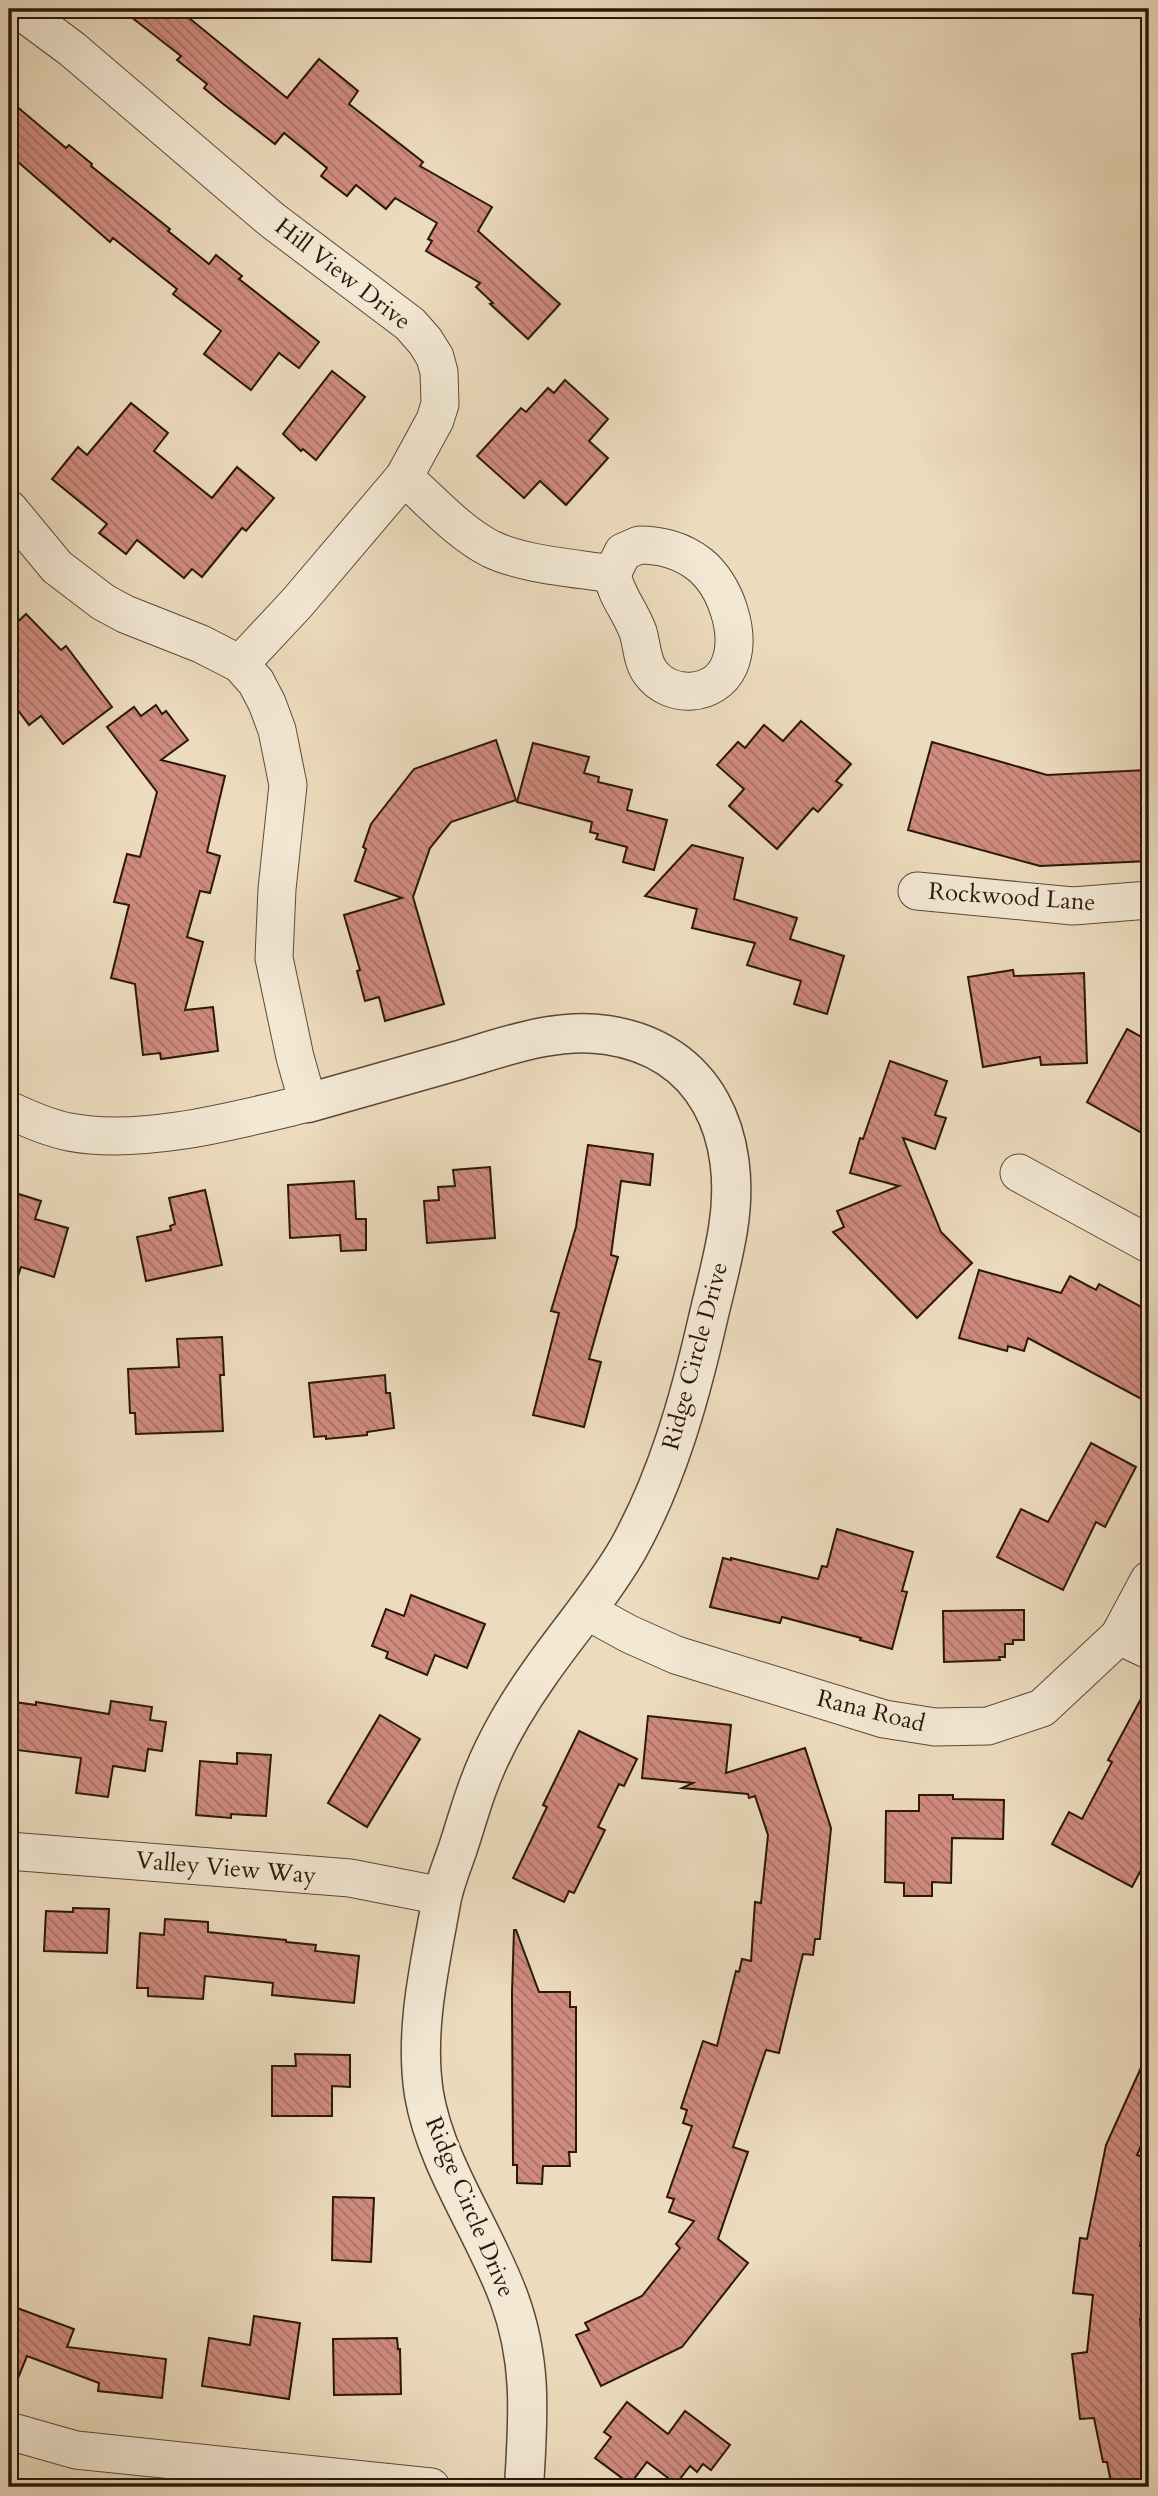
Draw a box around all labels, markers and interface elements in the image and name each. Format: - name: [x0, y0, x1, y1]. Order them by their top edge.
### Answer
- street label: Hill View Drive: [268, 210, 418, 338]
- street label: Rockwood Lane: [927, 875, 1097, 919]
- street label: Ridge Circle Drive: [654, 1258, 736, 1454]
- street label: Rana Road: [814, 1682, 929, 1740]
- street label: Valley View Way: [135, 1844, 318, 1892]
- street label: Ridge Circle Drive: [417, 2112, 523, 2302]

